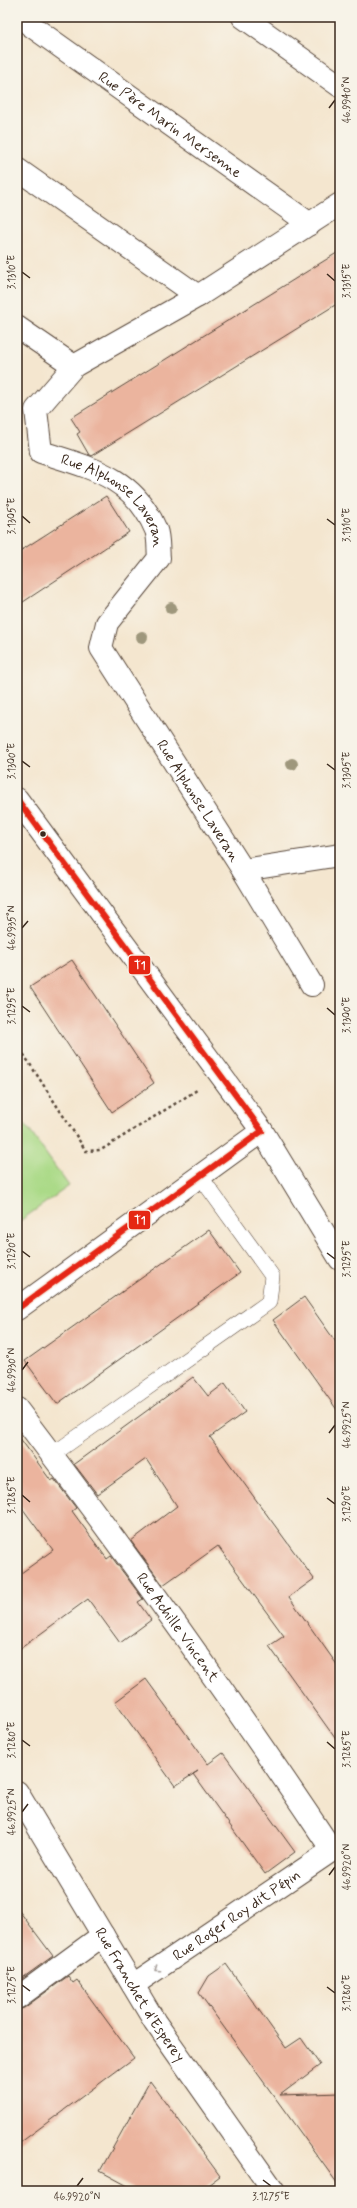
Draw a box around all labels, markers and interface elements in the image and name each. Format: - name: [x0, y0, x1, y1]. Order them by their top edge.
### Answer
- street label: Rue Père Marin Mersenne: [94, 68, 245, 183]
- text: 46.9940°N: [340, 77, 354, 123]
- text: 3.1310°E: [5, 255, 19, 289]
- text: 3.1315°E: [340, 264, 354, 298]
- street label: Rue Alphonse Laveran: [58, 450, 168, 548]
- text: 3.1305°E: [5, 497, 19, 534]
- text: 3.1310°E: [340, 508, 354, 542]
- street label: Rue Alphonse Laveran: [151, 736, 244, 866]
- text: 3.1300°E: [5, 743, 19, 779]
- text: 3.1305°E: [340, 751, 354, 788]
- unlabelled marker: [38, 829, 48, 839]
- text: 46.9935°N: [5, 905, 19, 950]
- line badge: T1: [128, 955, 151, 975]
- text: T1: [134, 959, 146, 973]
- text: 3.1295°E: [5, 987, 19, 1025]
- text: 3.1300°E: [340, 997, 354, 1033]
- line badge: T1: [128, 1210, 151, 1230]
- text: T1: [134, 1214, 146, 1228]
- text: 3.1290°E: [5, 1233, 19, 1269]
- text: 3.1295°E: [340, 1240, 354, 1278]
- text: 46.9930°N: [5, 1348, 19, 1392]
- text: 46.9925°N: [340, 1401, 354, 1448]
- text: 3.1285°E: [5, 1476, 19, 1514]
- text: 3.1290°E: [340, 1486, 354, 1522]
- street label: Rue Achille Vincent: [131, 1569, 223, 1686]
- text: 3.1280°E: [5, 1721, 19, 1758]
- text: 3.1285°E: [340, 1730, 354, 1768]
- text: 46.9925°N: [5, 1788, 19, 1835]
- text: 46.9920°N: [340, 1844, 354, 1890]
- street label: Rue Roger Roy dit Pépin: [169, 1865, 305, 1966]
- street label: Rue Franchet d'Esperey: [90, 1924, 189, 2066]
- one-way arrow: [154, 1964, 161, 1972]
- text: 3.1275°E: [5, 1966, 19, 2004]
- text: 3.1280°E: [340, 1974, 354, 2011]
- text: 46.9920°N: [54, 2190, 100, 2204]
- text: 3.1275°E: [252, 2190, 290, 2204]

